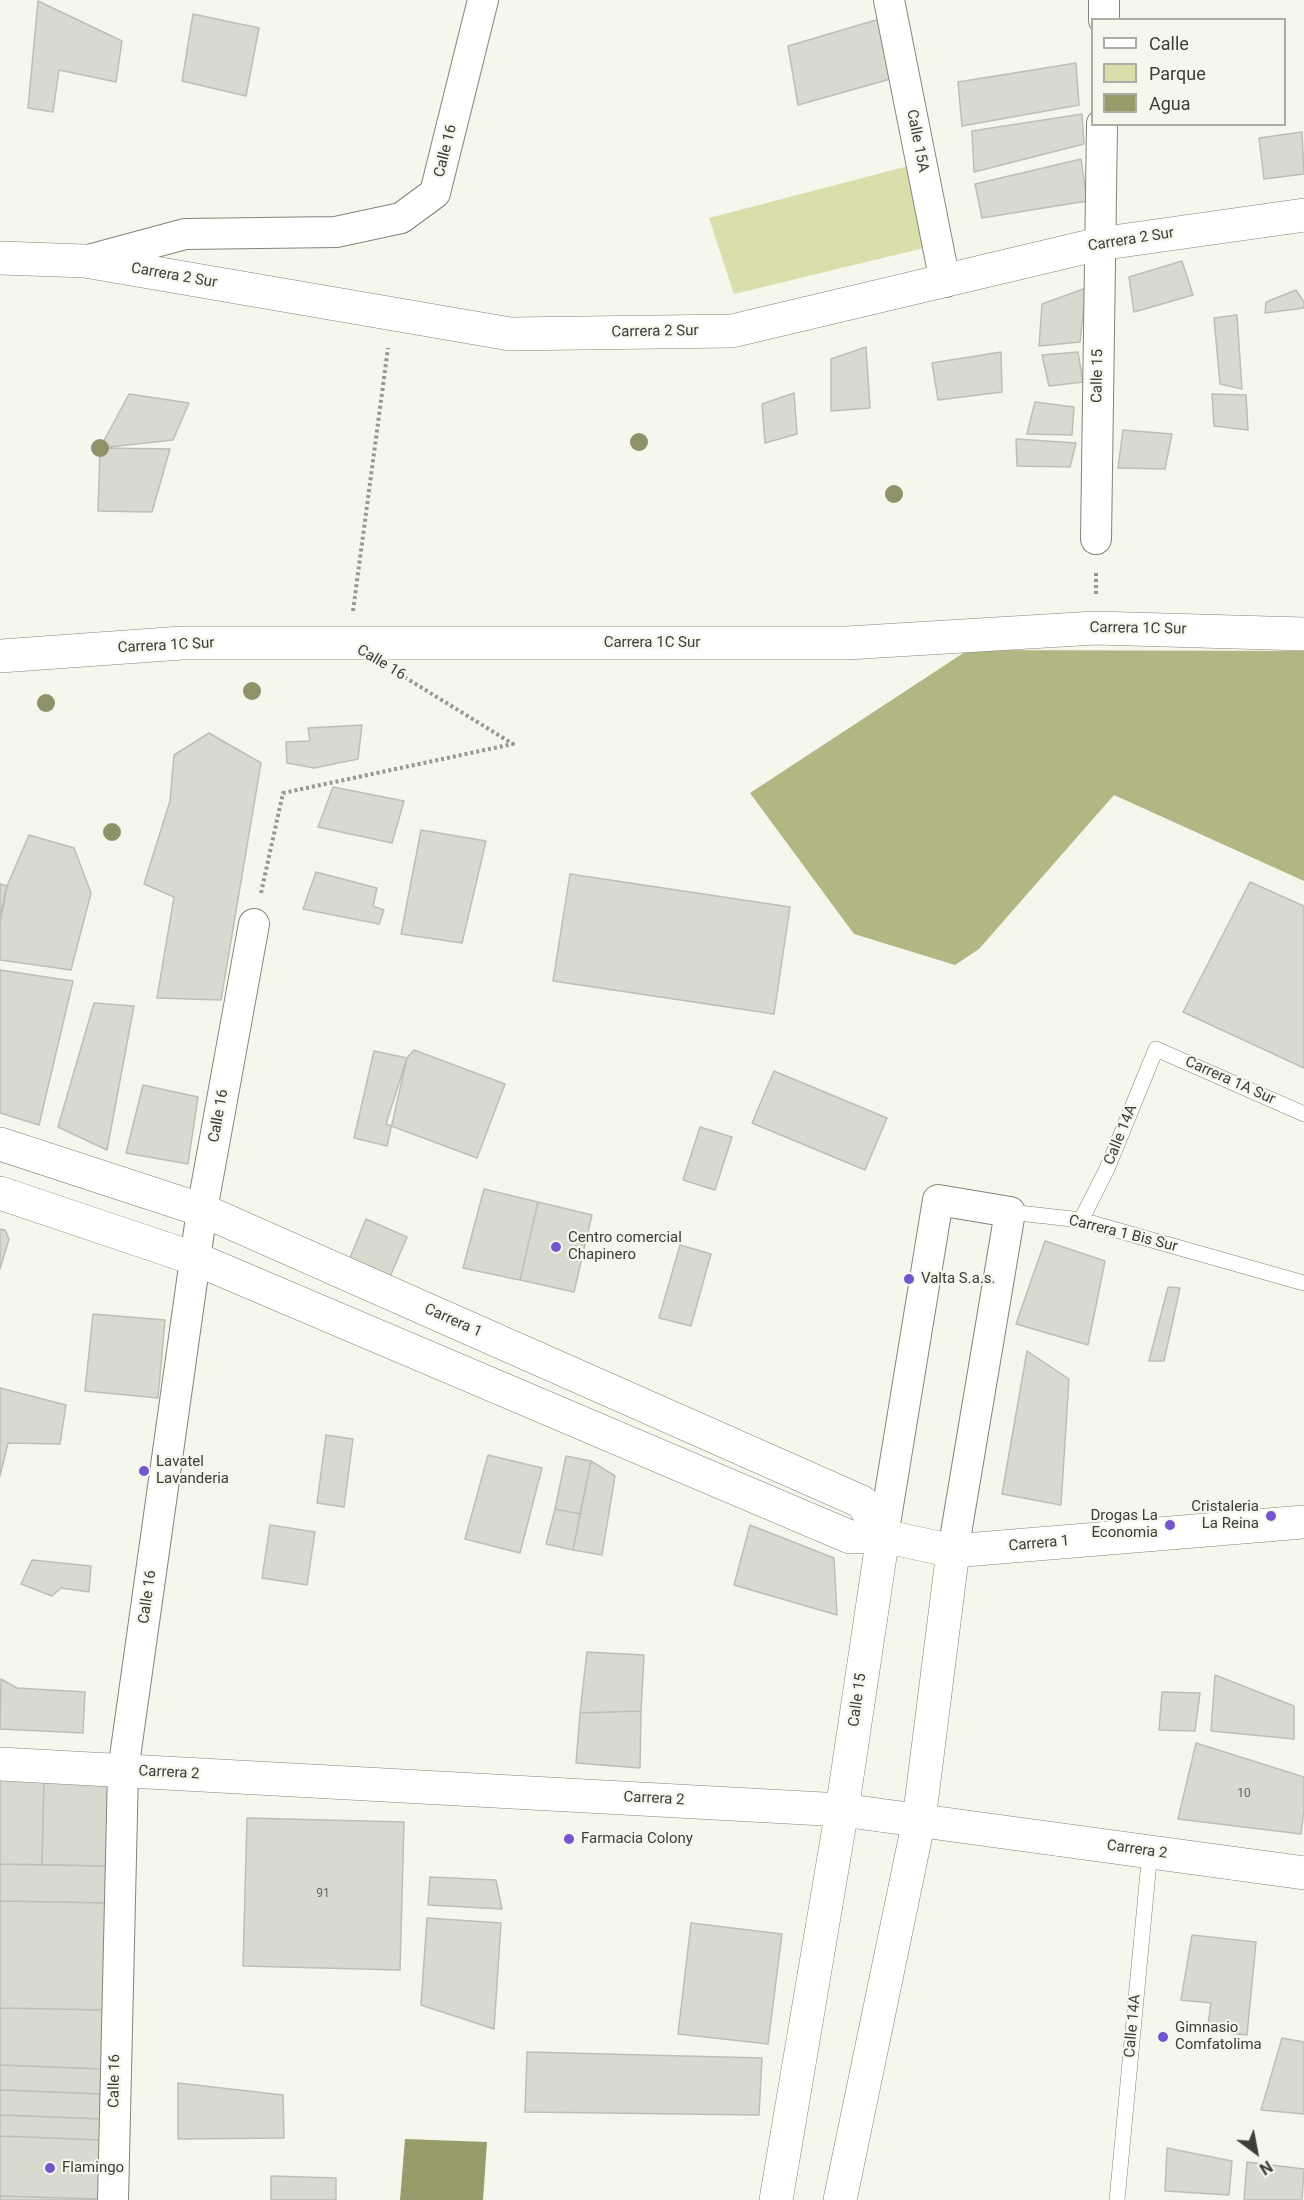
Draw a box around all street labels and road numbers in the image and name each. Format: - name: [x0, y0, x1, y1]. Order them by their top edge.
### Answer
- street label: Calle 15A: [902, 108, 932, 174]
- street label: Calle 16: [431, 123, 461, 179]
- street label: Carrera 2 Sur: [1087, 224, 1175, 256]
- street label: Carrera 2 Sur: [130, 260, 218, 292]
- street label: Carrera 2 Sur: [611, 322, 699, 342]
- street label: Calle 15: [1089, 349, 1107, 403]
- street label: Carrera 1C Sur: [1089, 619, 1187, 639]
- street label: Carrera 1C Sur: [117, 634, 215, 658]
- street label: Carrera 1C Sur: [604, 634, 700, 652]
- street label: Calle 16: [353, 641, 409, 685]
- street label: Carrera 1A Sur: [1182, 1053, 1278, 1109]
- street label: Calle 16: [205, 1088, 233, 1144]
- street label: Calle 14A: [1101, 1102, 1141, 1168]
- street label: Carrera 1 Bis Sur: [1067, 1212, 1179, 1256]
- street label: Carrera 1: [421, 1300, 485, 1342]
- street label: Carrera 1: [1008, 1532, 1070, 1556]
- street label: Calle 16: [135, 1569, 161, 1625]
- street label: Calle 15: [845, 1672, 871, 1728]
- street label: Carrera 2: [138, 1762, 200, 1784]
- street label: Carrera 2: [623, 1788, 685, 1810]
- street label: Carrera 2: [1106, 1837, 1168, 1863]
- street label: Calle 14A: [1121, 1994, 1145, 2058]
- street label: Calle 16: [106, 2054, 124, 2108]

